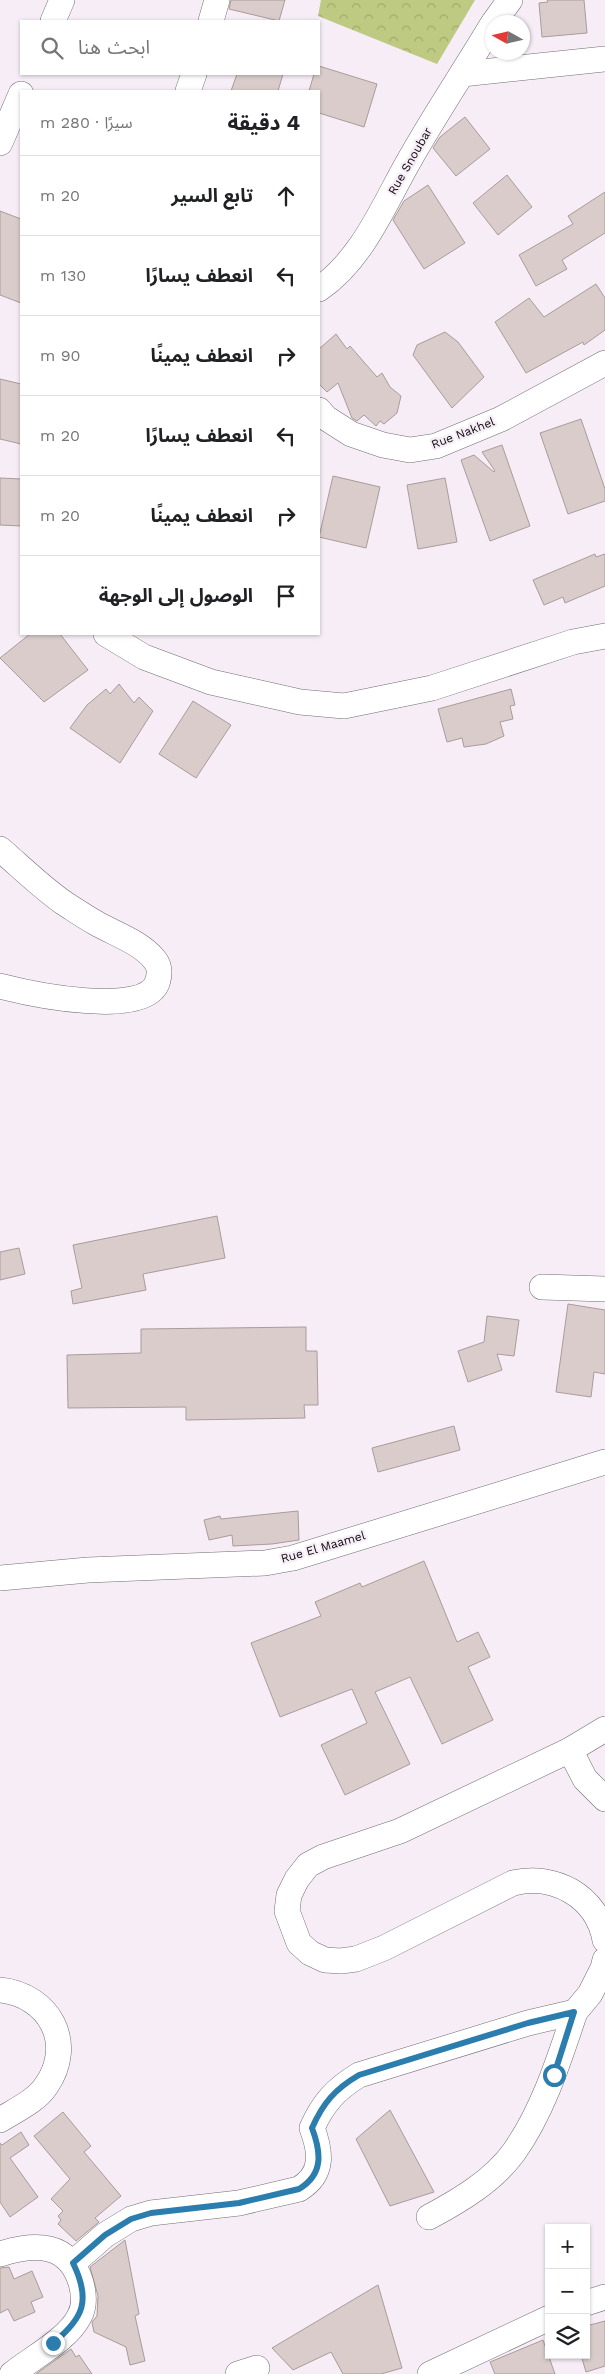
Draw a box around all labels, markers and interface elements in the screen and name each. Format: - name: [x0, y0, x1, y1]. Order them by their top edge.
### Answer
- north arrow: [485, 15, 530, 60]
- search box: [20, 20, 320, 75]
- icon: search: [38, 34, 66, 62]
- text: ابحث هنا: [78, 36, 150, 59]
- text: 4 دقيقة: [228, 110, 300, 135]
- text: سيرًا · 280 m: [40, 113, 133, 132]
- street label: Rue Snoubar: [385, 125, 435, 197]
- icon: ahead: [272, 182, 300, 210]
- text: تابع السير: [171, 184, 253, 207]
- text: 20 m: [40, 186, 80, 205]
- icon: left: [272, 262, 300, 290]
- text: انعطف يسارًا: [145, 264, 253, 287]
- text: 130 m: [40, 266, 86, 285]
- icon: right: [272, 342, 300, 370]
- text: انعطف يمينًا: [150, 344, 253, 367]
- text: 90 m: [40, 346, 81, 365]
- street label: Rue Nakhel: [429, 414, 497, 451]
- icon: left: [272, 422, 300, 450]
- text: انعطف يسارًا: [145, 424, 253, 447]
- text: 20 m: [40, 426, 80, 445]
- icon: right: [272, 502, 300, 530]
- text: انعطف يمينًا: [150, 504, 253, 527]
- text: 20 m: [40, 506, 80, 525]
- icon: arrive: [272, 582, 300, 610]
- text: الوصول إلى الوجهة: [99, 584, 253, 607]
- street label: Rue El Maamel: [279, 1528, 367, 1566]
- route start: [543, 2064, 566, 2087]
- map controls: [545, 2224, 590, 2359]
- button: +: [545, 2224, 590, 2269]
- button: −: [545, 2269, 590, 2314]
- button: layers: [545, 2314, 590, 2359]
- route end: [42, 2332, 65, 2355]

